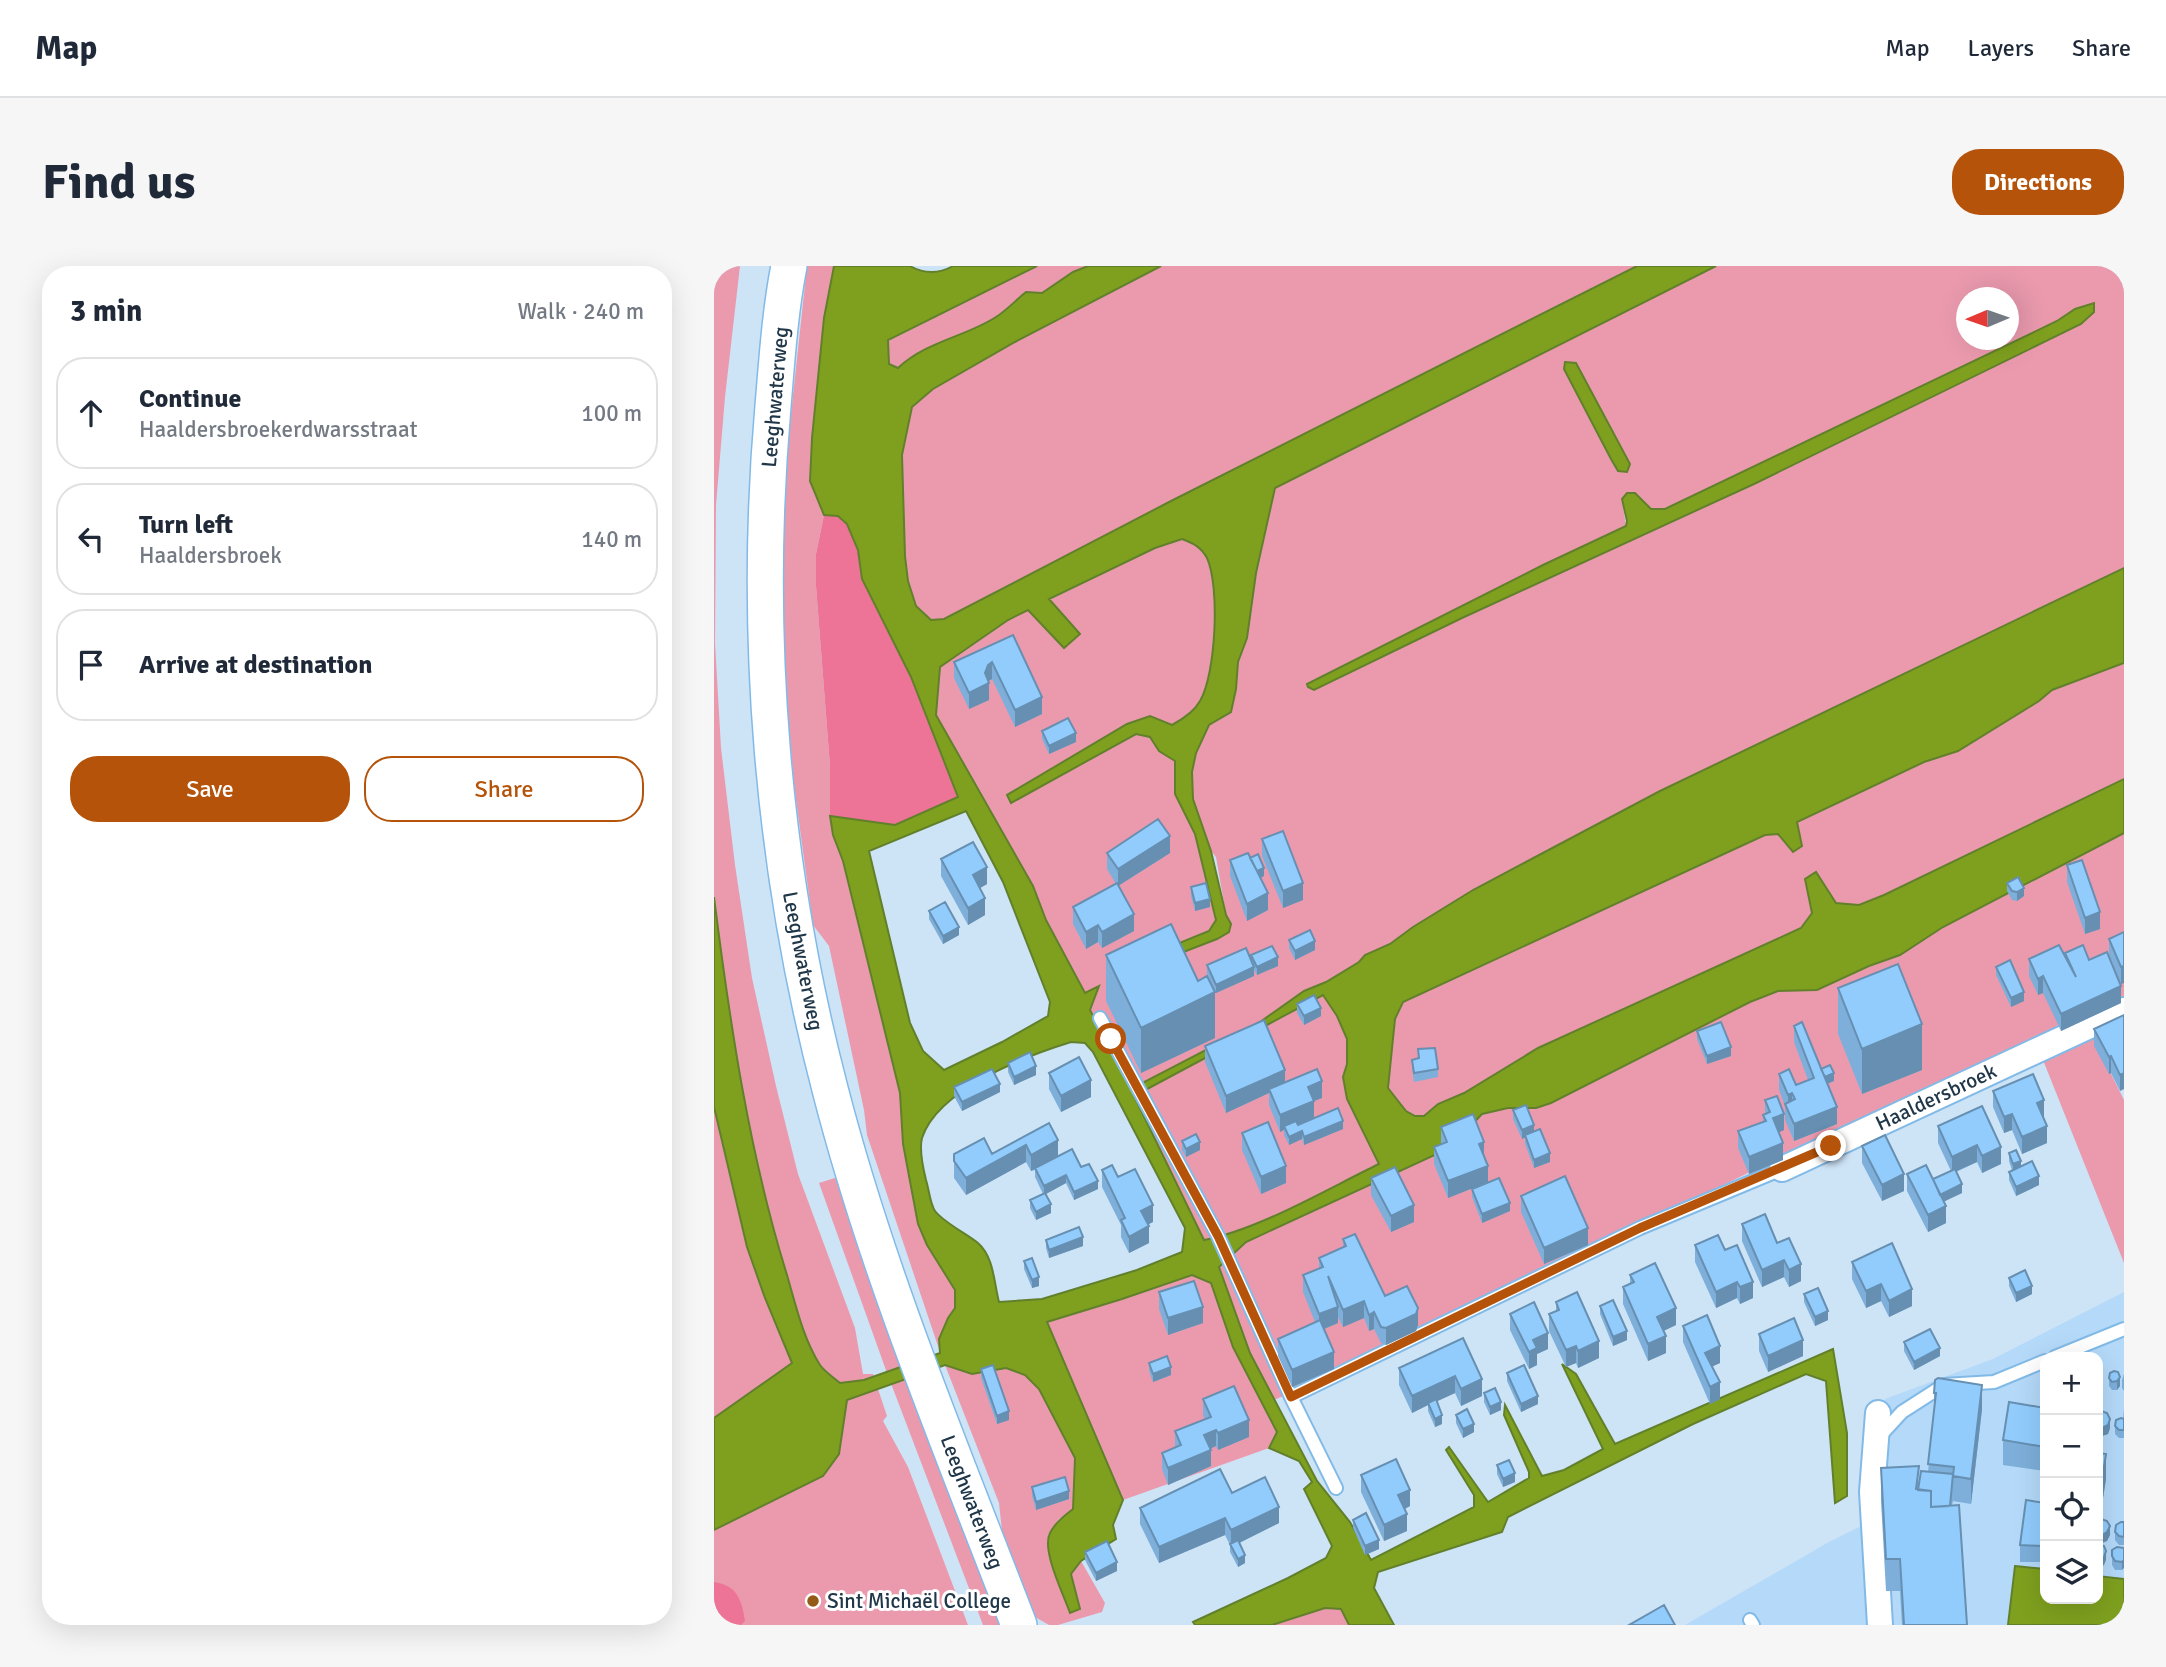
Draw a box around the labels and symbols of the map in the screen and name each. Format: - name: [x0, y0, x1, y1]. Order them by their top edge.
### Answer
- north arrow: [1956, 287, 2019, 350]
- street label: Leeghwaterweg: [756, 325, 794, 469]
- street label: Leeghwaterweg: [777, 889, 829, 1033]
- route start: [1095, 1023, 1126, 1054]
- street label: Haaldersbroek: [1871, 1057, 2001, 1136]
- route end: [1815, 1130, 1846, 1161]
- street label: Leeghwaterweg: [935, 1431, 1009, 1573]
- place label: Sint Michaël College: [827, 1588, 1011, 1614]
- marker: Sint Michaël College: [805, 1593, 821, 1609]

